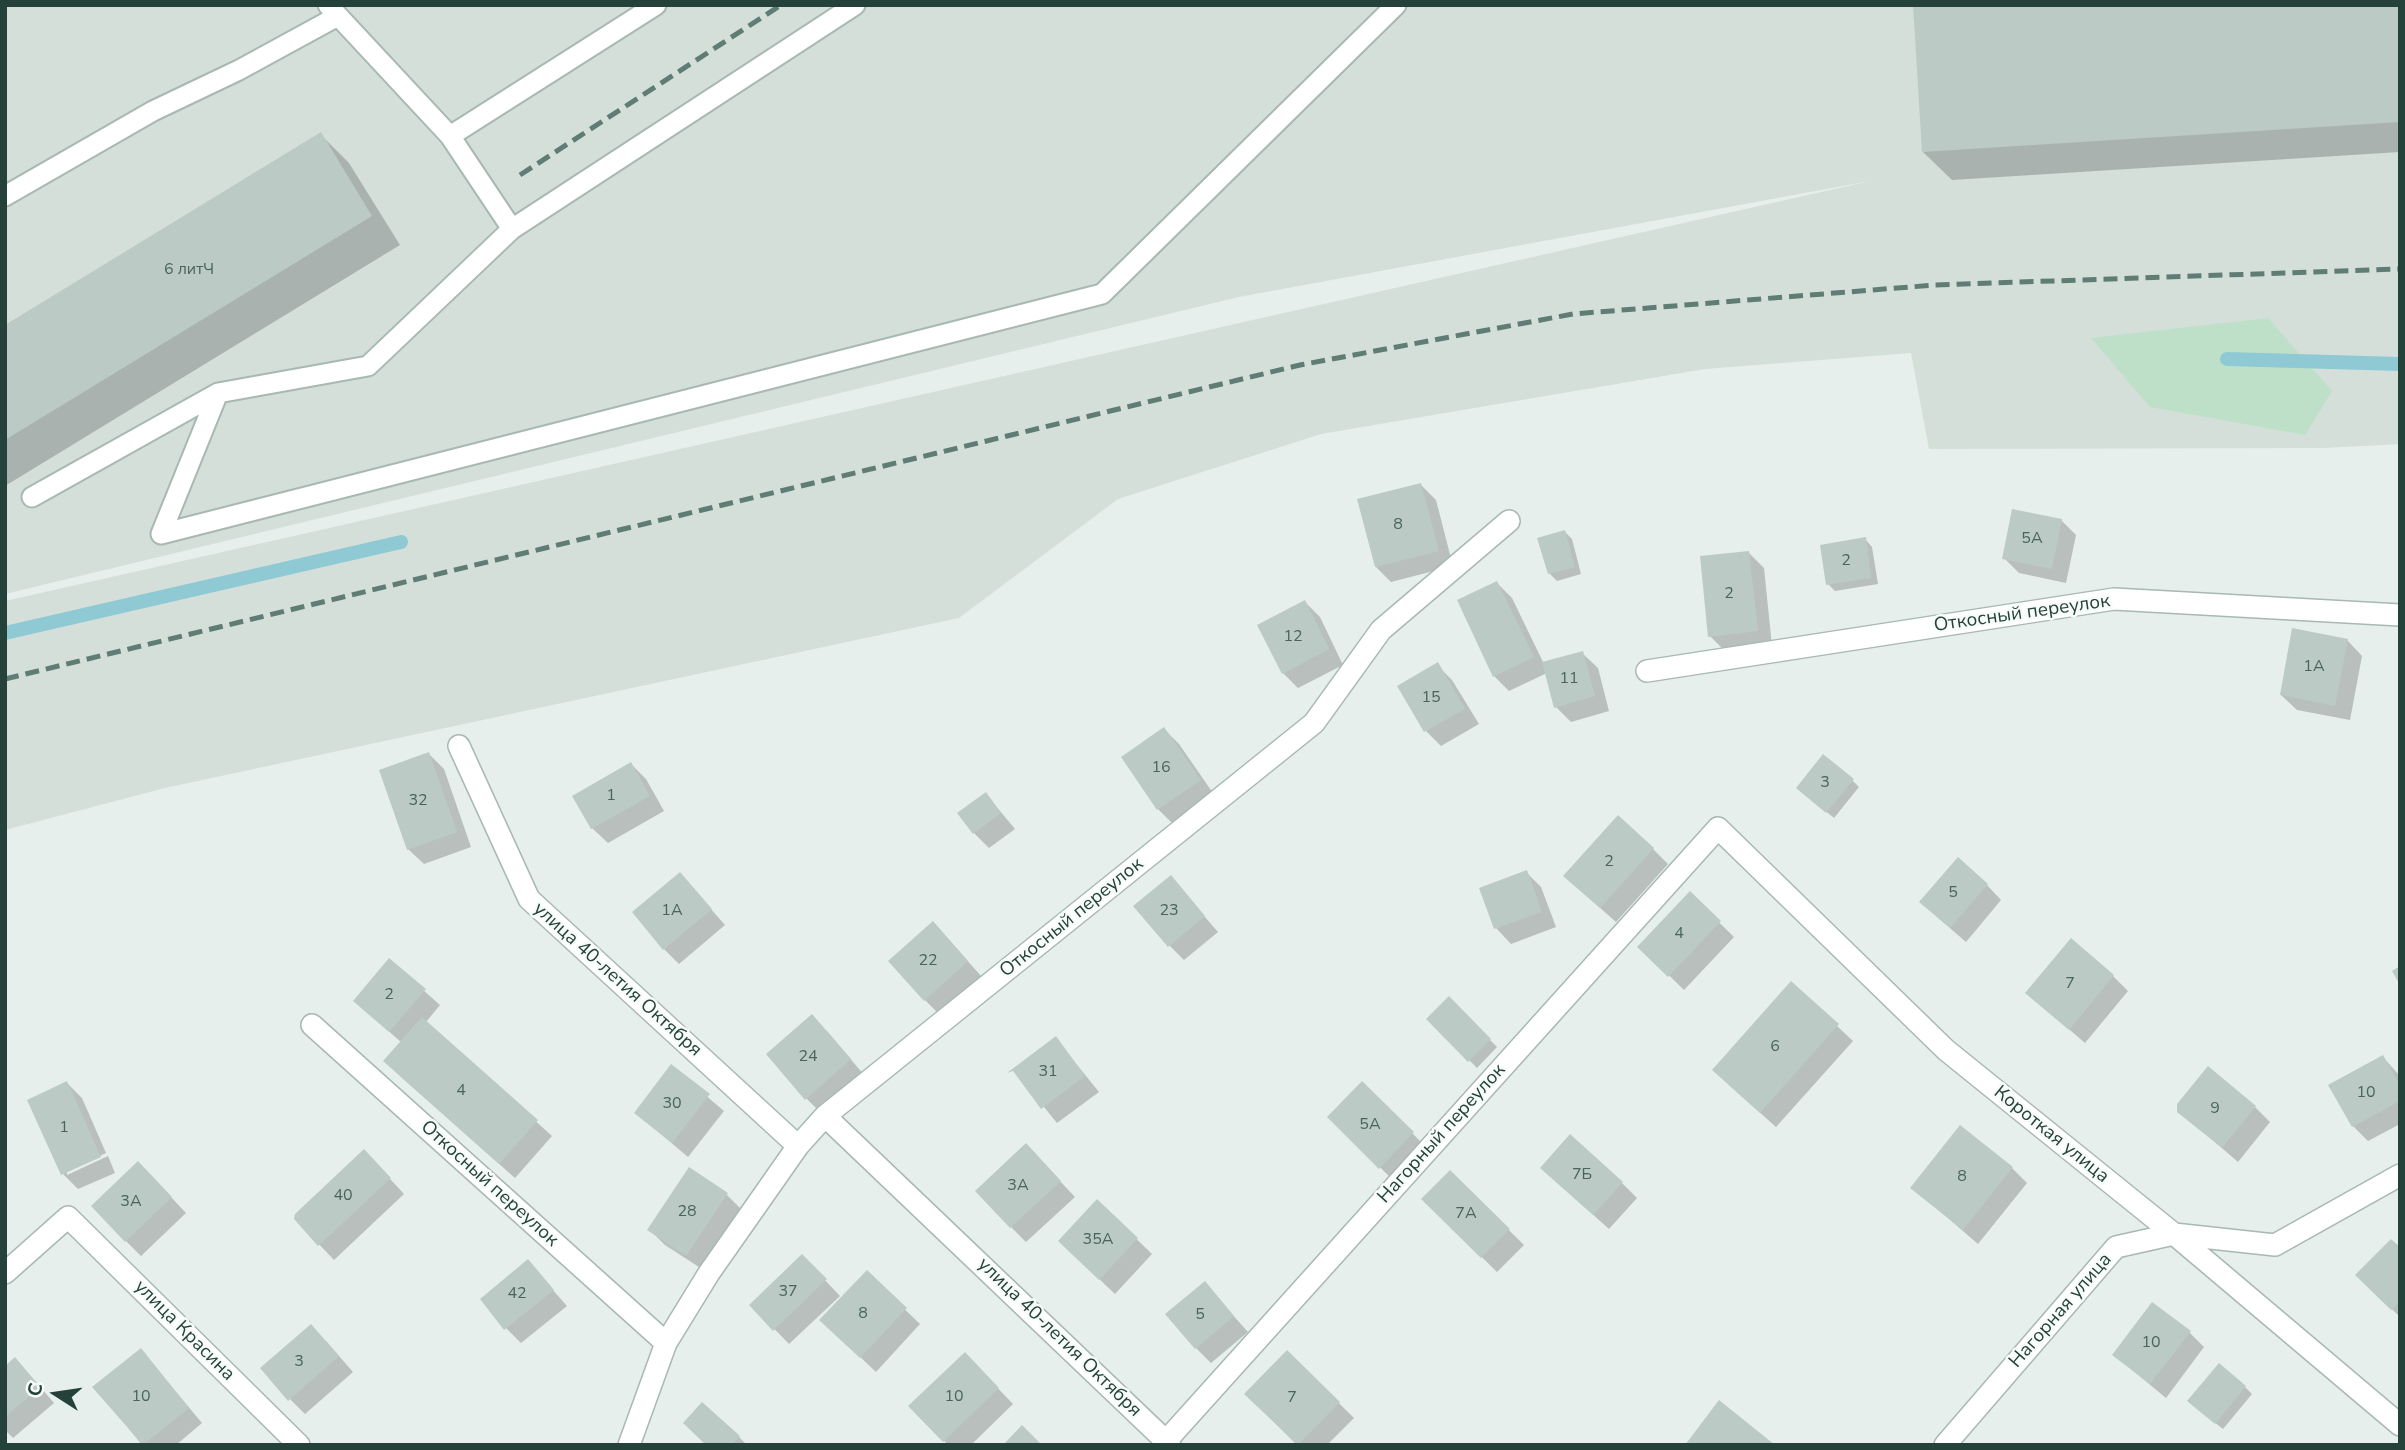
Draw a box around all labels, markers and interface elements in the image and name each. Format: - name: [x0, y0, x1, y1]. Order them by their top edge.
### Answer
- house number: 6 литЧ: [164, 260, 214, 280]
- house number: 8: [1393, 515, 1403, 535]
- house number: 5А: [2021, 529, 2043, 549]
- house number: 2: [1841, 551, 1851, 571]
- house number: 2: [1724, 584, 1734, 604]
- street label: Откосный переулок: [1932, 590, 2112, 638]
- house number: 12: [1283, 627, 1303, 647]
- house number: 1А: [2303, 657, 2325, 677]
- house number: 11: [1559, 669, 1579, 689]
- house number: 15: [1421, 688, 1441, 708]
- house number: 16: [1151, 758, 1171, 778]
- house number: 3: [1820, 773, 1830, 793]
- house number: 1: [606, 786, 616, 806]
- house number: 32: [408, 791, 428, 811]
- house number: 2: [1604, 852, 1614, 872]
- street label: Откосный переулок: [996, 853, 1148, 983]
- house number: 5: [1948, 883, 1958, 903]
- street label: улица 40-летия Октября: [528, 898, 706, 1062]
- house number: 1А: [661, 901, 683, 921]
- house number: 23: [1159, 901, 1179, 921]
- house number: 4: [1674, 924, 1684, 944]
- house number: 22: [918, 951, 938, 971]
- house number: 7: [2065, 974, 2075, 994]
- house number: 2: [384, 985, 394, 1005]
- house number: 6: [1770, 1037, 1780, 1057]
- house number: 24: [798, 1047, 818, 1067]
- street label: Нагорный переулок: [1373, 1060, 1511, 1208]
- house number: 31: [1038, 1062, 1058, 1082]
- house number: 4: [456, 1081, 466, 1101]
- street label: Короткая улица: [1989, 1082, 2113, 1188]
- house number: 10: [2356, 1083, 2376, 1103]
- house number: 30: [662, 1094, 682, 1114]
- house number: 9: [2210, 1099, 2220, 1119]
- house number: 5А: [1359, 1115, 1381, 1135]
- street label: Откосный переулок: [415, 1116, 563, 1252]
- house number: 1: [59, 1118, 69, 1138]
- house number: 7Б: [1572, 1165, 1592, 1185]
- house number: 8: [1957, 1167, 1967, 1187]
- house number: 3А: [1007, 1176, 1029, 1196]
- house number: 40: [333, 1186, 353, 1206]
- house number: 3А: [120, 1192, 142, 1212]
- house number: 28: [677, 1202, 697, 1222]
- house number: 7А: [1455, 1204, 1477, 1224]
- house number: 35А: [1083, 1230, 1113, 1250]
- street label: Нагорная улица: [2005, 1249, 2117, 1373]
- street label: улица 40-летия Октября: [972, 1254, 1146, 1422]
- street label: улица Красина: [129, 1276, 239, 1386]
- house number: 37: [778, 1282, 798, 1302]
- house number: 42: [507, 1284, 527, 1304]
- house number: 8: [858, 1304, 868, 1324]
- house number: 5: [1195, 1305, 1205, 1325]
- house number: 10: [2141, 1333, 2161, 1353]
- house number: 3: [294, 1352, 304, 1372]
- north arrow: [21, 1359, 91, 1429]
- text: С: [21, 1381, 50, 1399]
- house number: 10: [131, 1387, 151, 1407]
- house number: 10: [944, 1387, 964, 1407]
- house number: 7: [1287, 1388, 1297, 1408]

